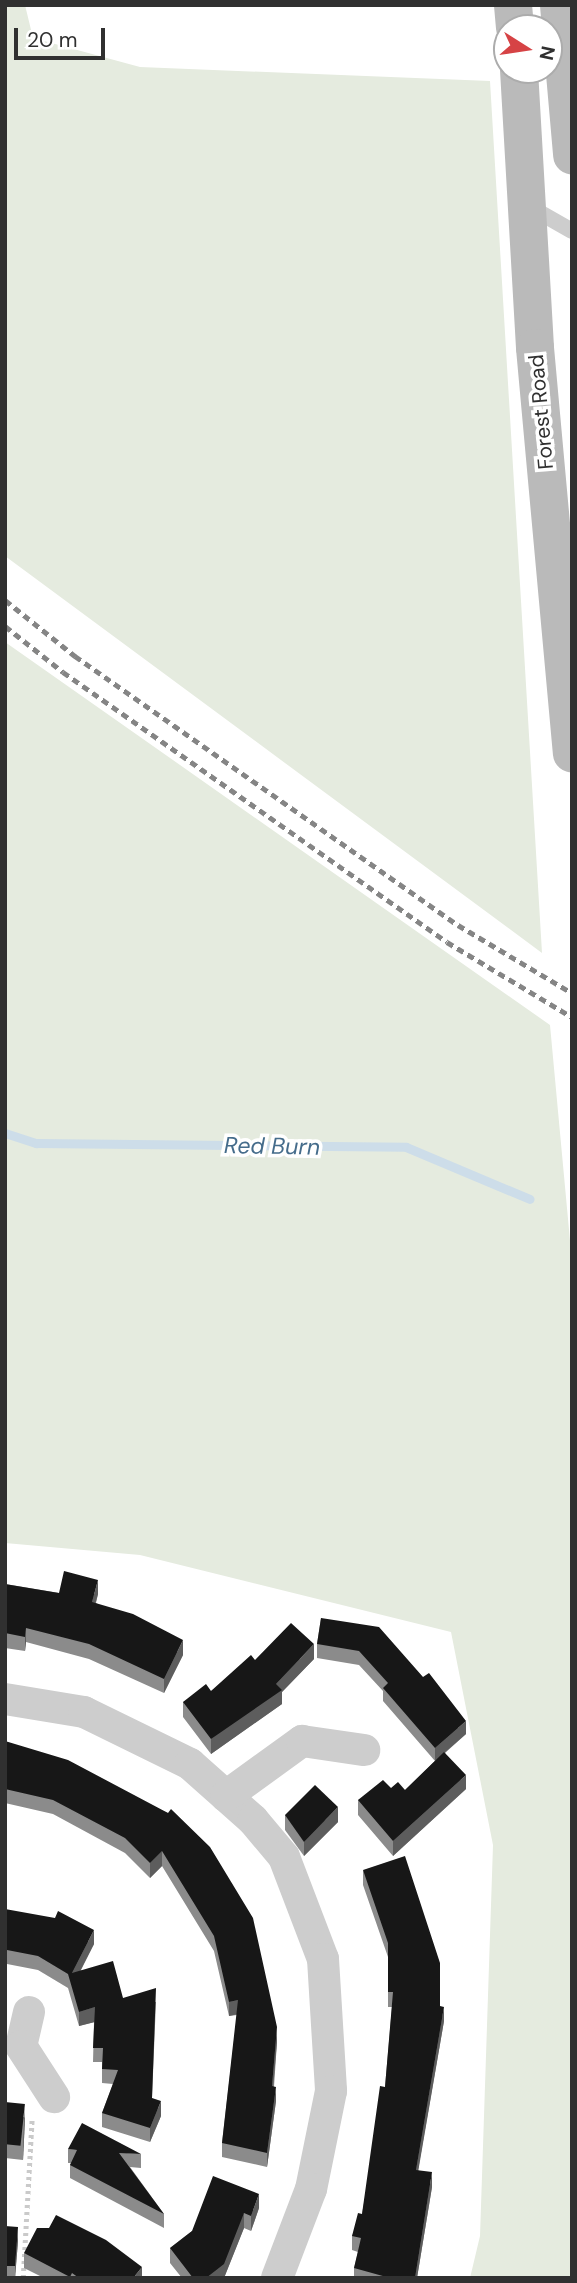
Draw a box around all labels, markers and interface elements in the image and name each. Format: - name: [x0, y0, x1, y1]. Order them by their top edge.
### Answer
- scale bar: [18, 14, 108, 58]
- north arrow: [493, 14, 563, 84]
- text: 20 m: [27, 26, 78, 54]
- text: N: [533, 44, 561, 62]
- street label: Forest Road: [523, 353, 559, 471]
- water label: Red Burn: [224, 1131, 320, 1161]

